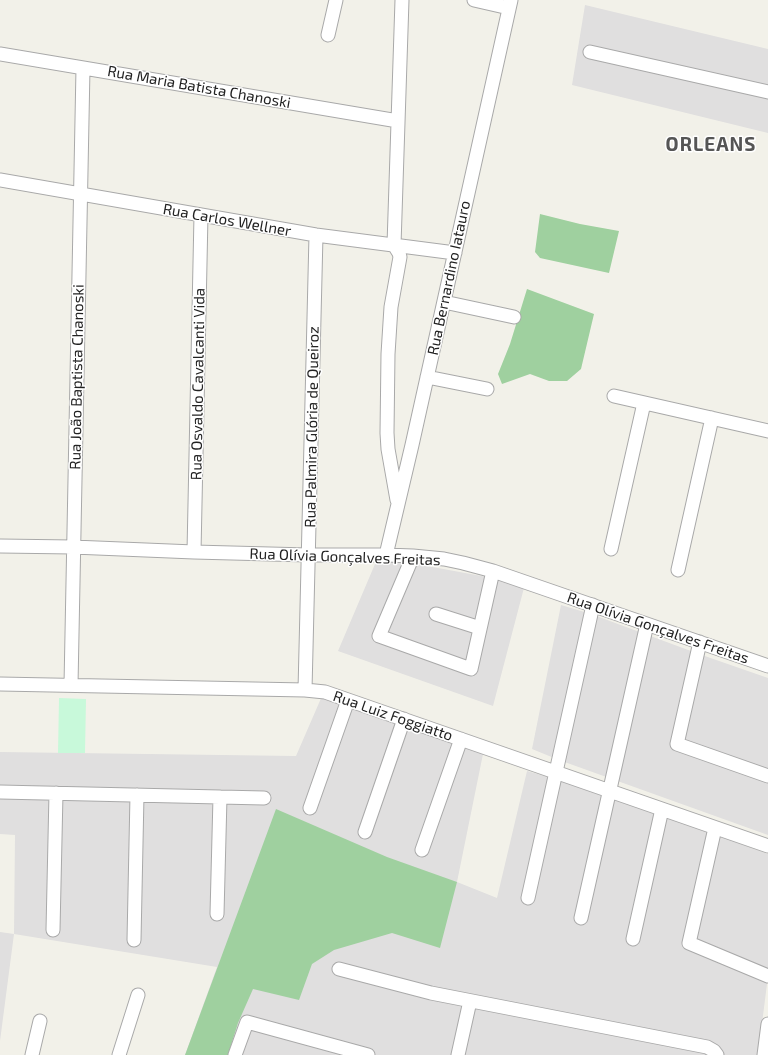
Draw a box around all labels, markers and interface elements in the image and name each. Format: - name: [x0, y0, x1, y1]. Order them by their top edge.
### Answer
- street label: Rua Maria Batista Chanoski: [106, 62, 292, 112]
- district label: ORLEANS: [666, 134, 756, 156]
- street label: Rua Bernardino Iatauro: [424, 199, 474, 357]
- street label: Rua Carlos Wellner: [162, 200, 292, 240]
- street label: Rua João Baptista Chanoski: [66, 284, 88, 470]
- street label: Rua Osvaldo Cavalcanti Vida: [187, 288, 209, 480]
- street label: Rua Palmira Glória de Queiroz: [301, 326, 323, 528]
- street label: Rua Olívia Gonçalves Freitas: [249, 545, 441, 569]
- street label: Rua Olívia Gonçalves Freitas: [565, 588, 751, 668]
- street label: Rua Luiz Foggiatto: [331, 687, 455, 745]

